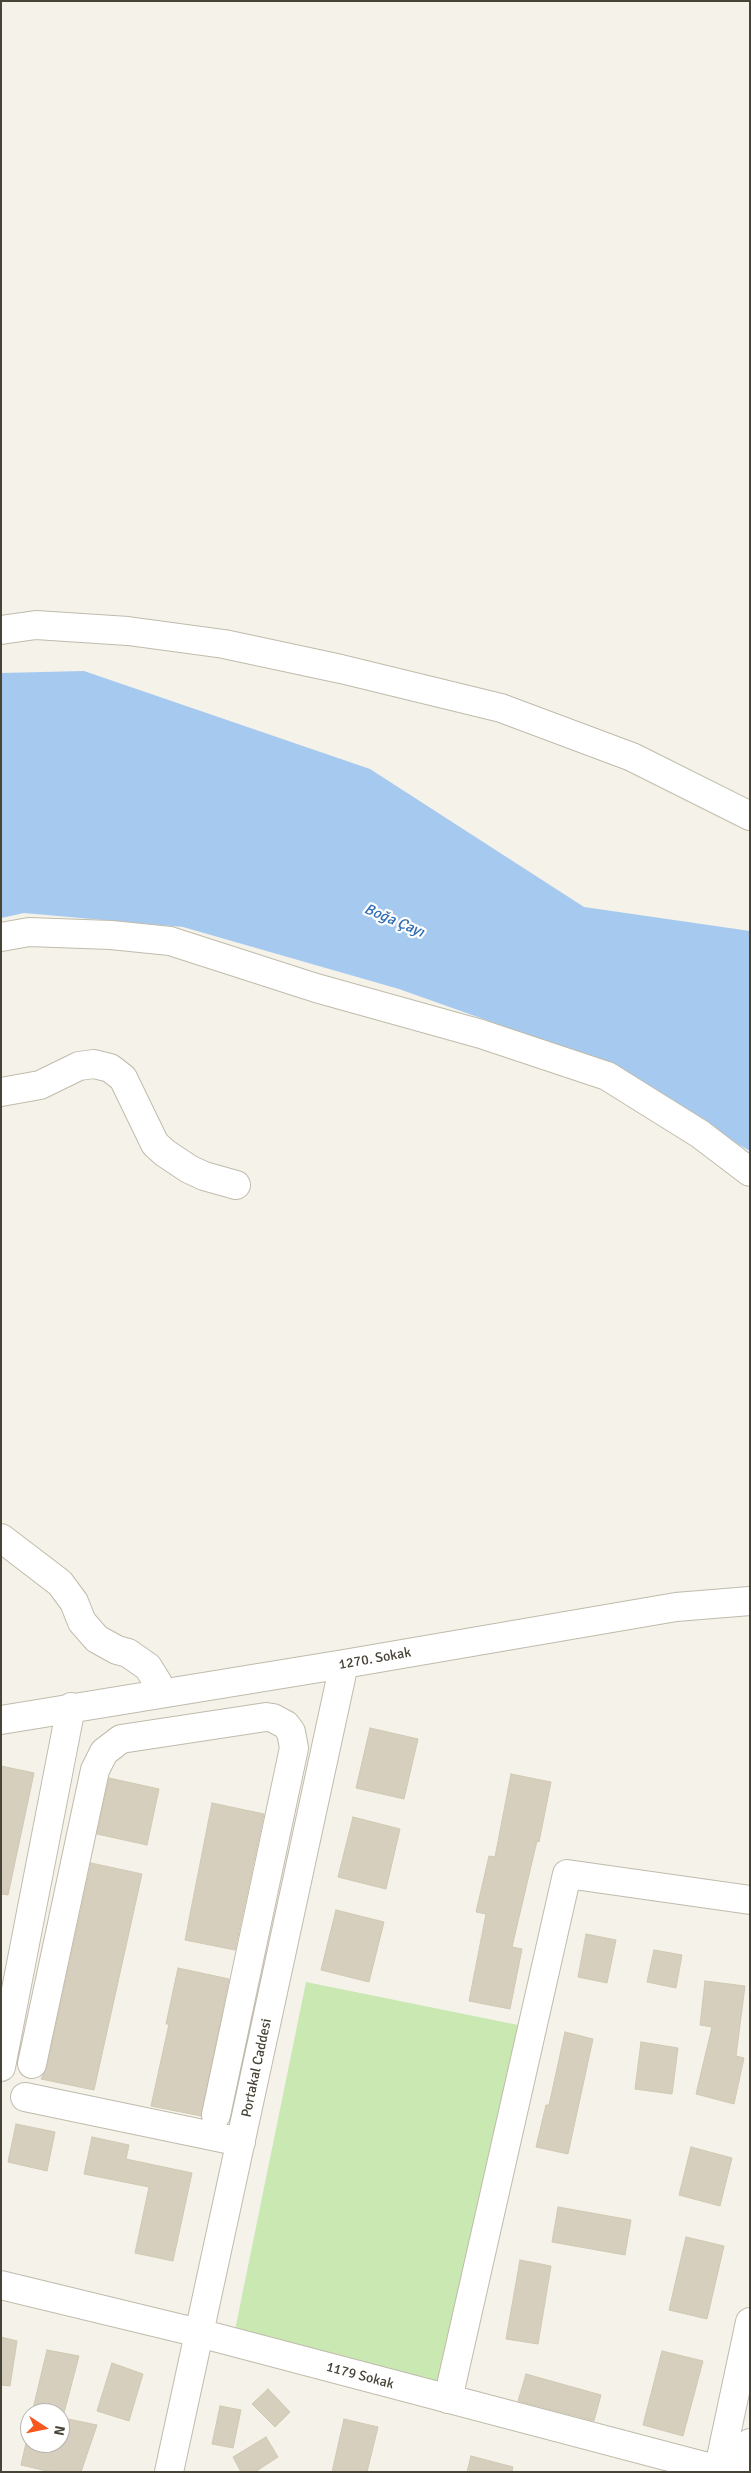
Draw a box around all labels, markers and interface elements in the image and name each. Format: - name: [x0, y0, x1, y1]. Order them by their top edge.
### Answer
- water label: Boğa Çayı: [361, 900, 427, 942]
- street label: 1270. Sokak: [337, 1644, 413, 1674]
- street label: Portakal Caddesi: [238, 2017, 276, 2119]
- street label: 1179 Sokak: [324, 2359, 396, 2393]
- north arrow: [20, 2403, 70, 2453]
- text: N: [50, 2424, 69, 2437]

